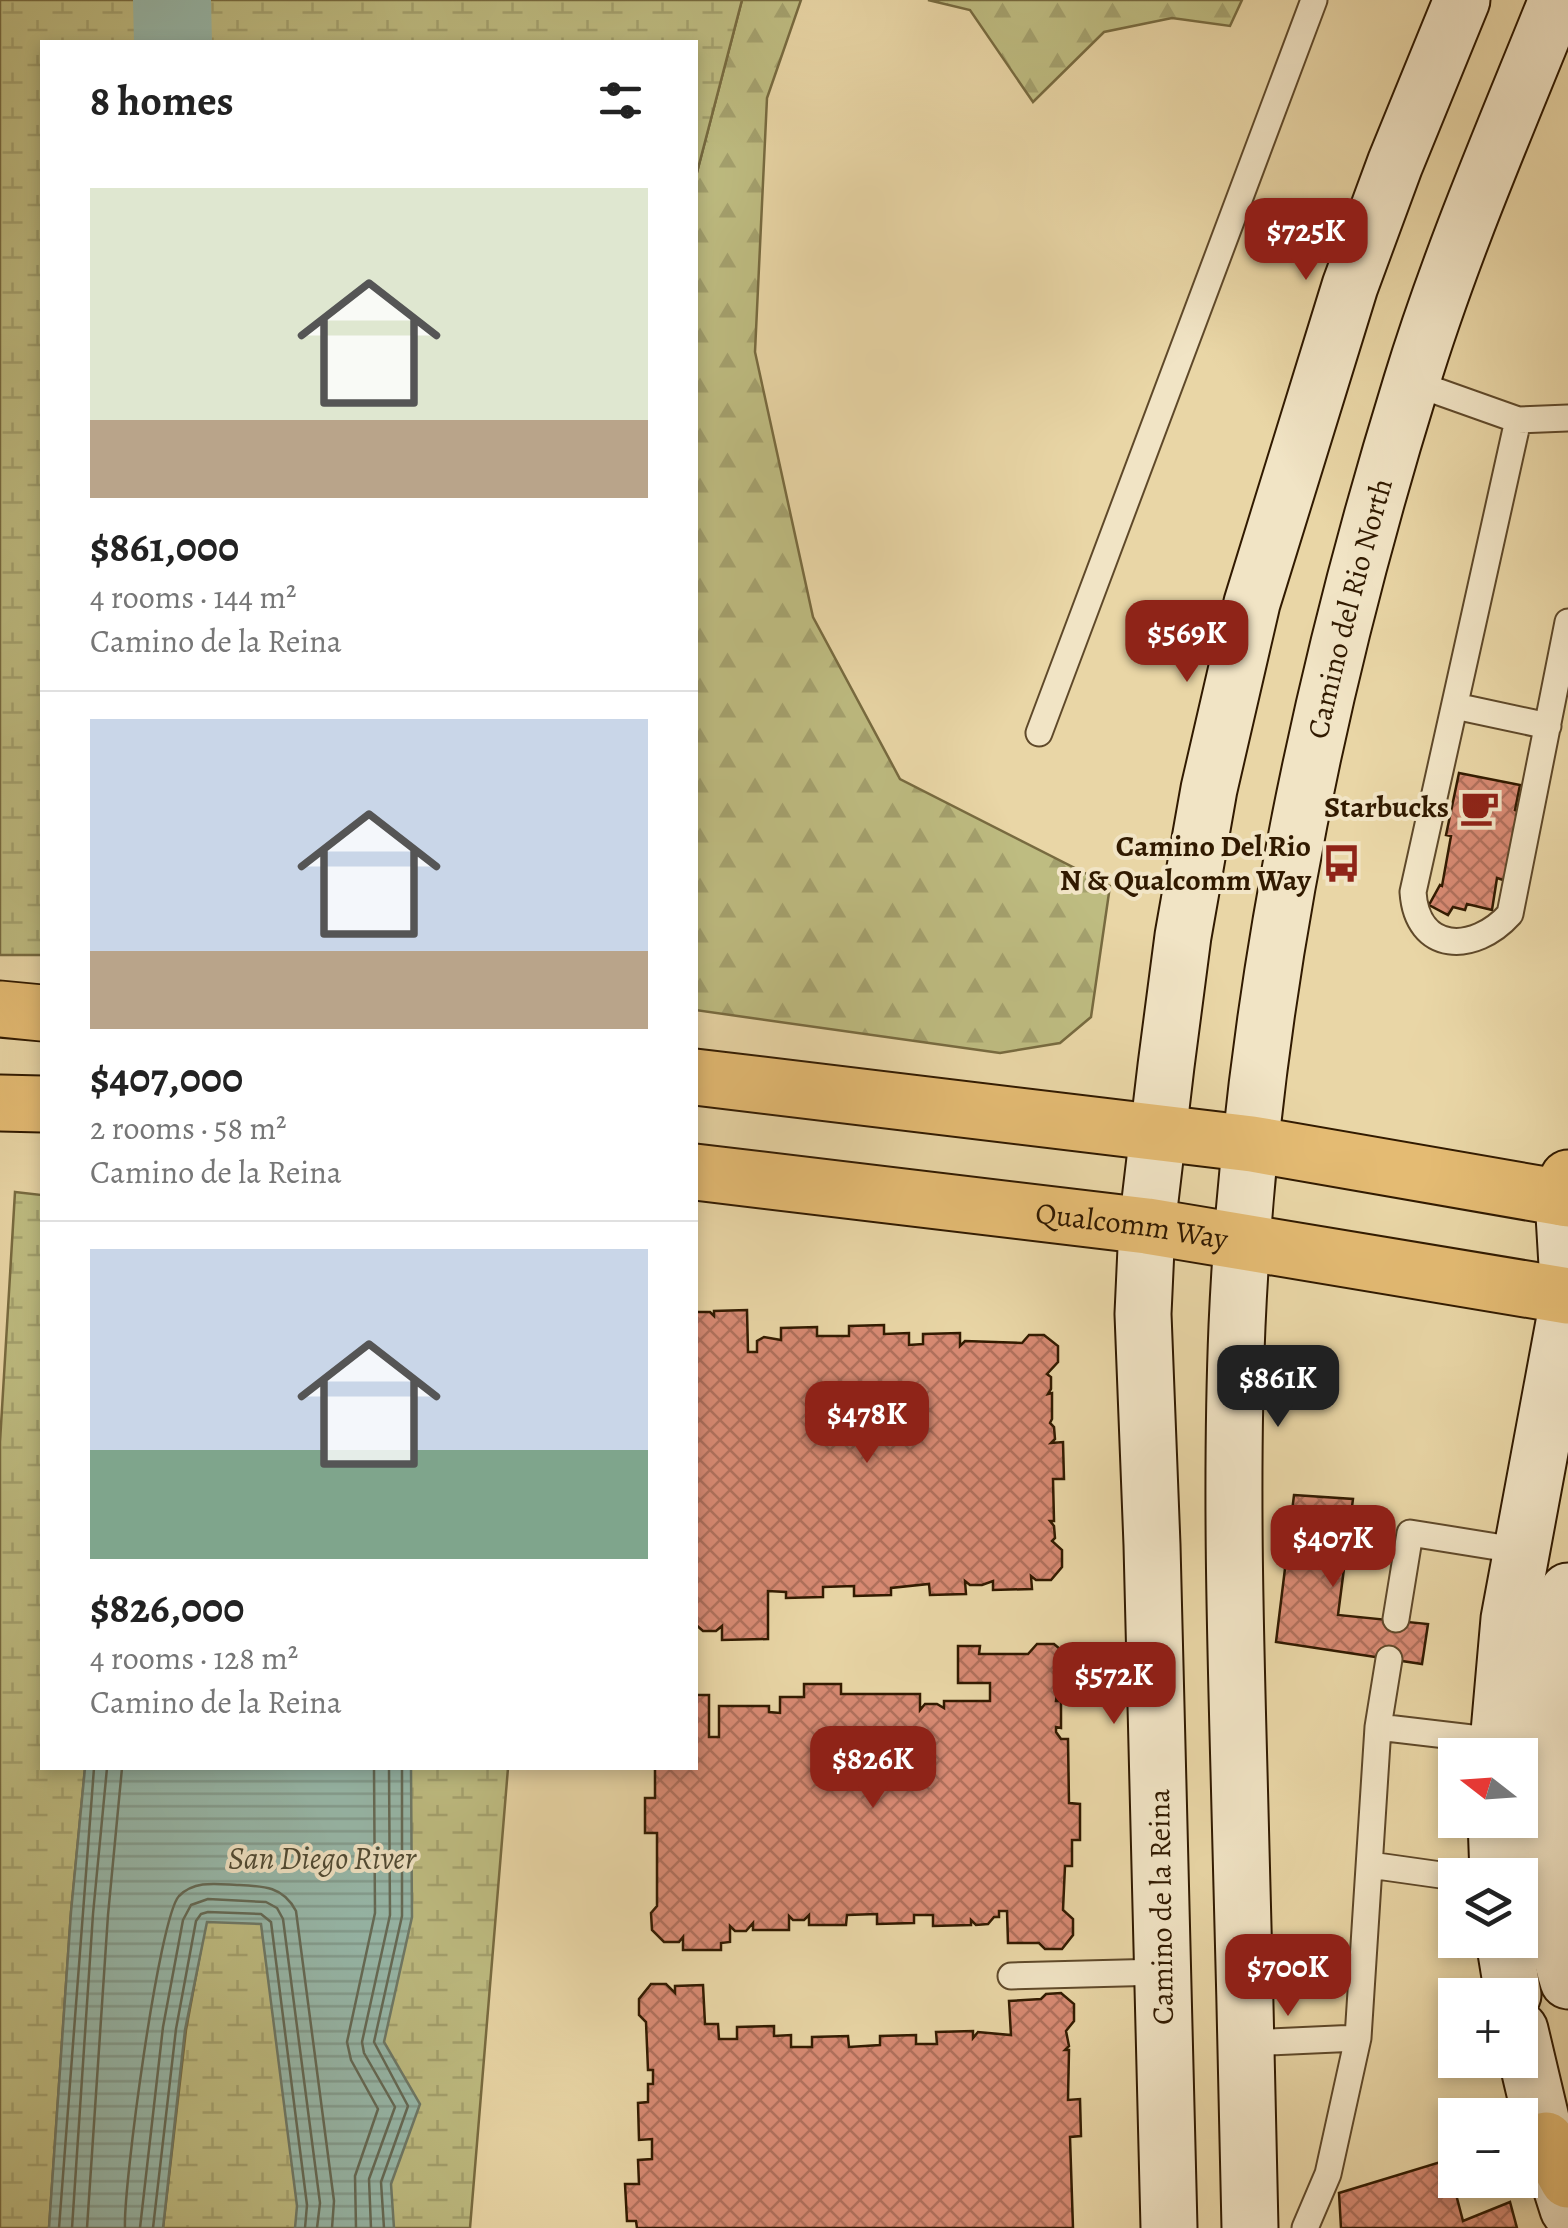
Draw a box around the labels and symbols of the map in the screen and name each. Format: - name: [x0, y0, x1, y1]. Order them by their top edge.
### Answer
- pin: $725K: [1236, 198, 1376, 283]
- street label: Camino del Rio North: [1297, 474, 1402, 742]
- pin: $569K: [1117, 600, 1257, 685]
- cafe icon: Starbucks: [1458, 786, 1500, 828]
- place label: Starbucks: [1324, 787, 1449, 827]
- place label: Camino Del Rio N & Qualcomm Way: [1060, 826, 1312, 900]
- bus stop icon: Camino Del Rio N & Qualcomm Way: [1320, 842, 1362, 884]
- street label: Qualcomm Way: [1033, 1193, 1232, 1259]
- pin: $861K: [1208, 1345, 1348, 1430]
- pin: $478K: [797, 1381, 937, 1466]
- pin: $407K: [1263, 1505, 1403, 1590]
- pin: $572K: [1044, 1642, 1184, 1727]
- pin: $826K: [803, 1726, 943, 1811]
- north arrow: [1438, 1738, 1538, 1838]
- street label: Camino de la Reina: [1139, 1789, 1183, 2025]
- water label: San Diego River: [228, 1836, 417, 1880]
- pin: $700K: [1218, 1934, 1358, 2019]

